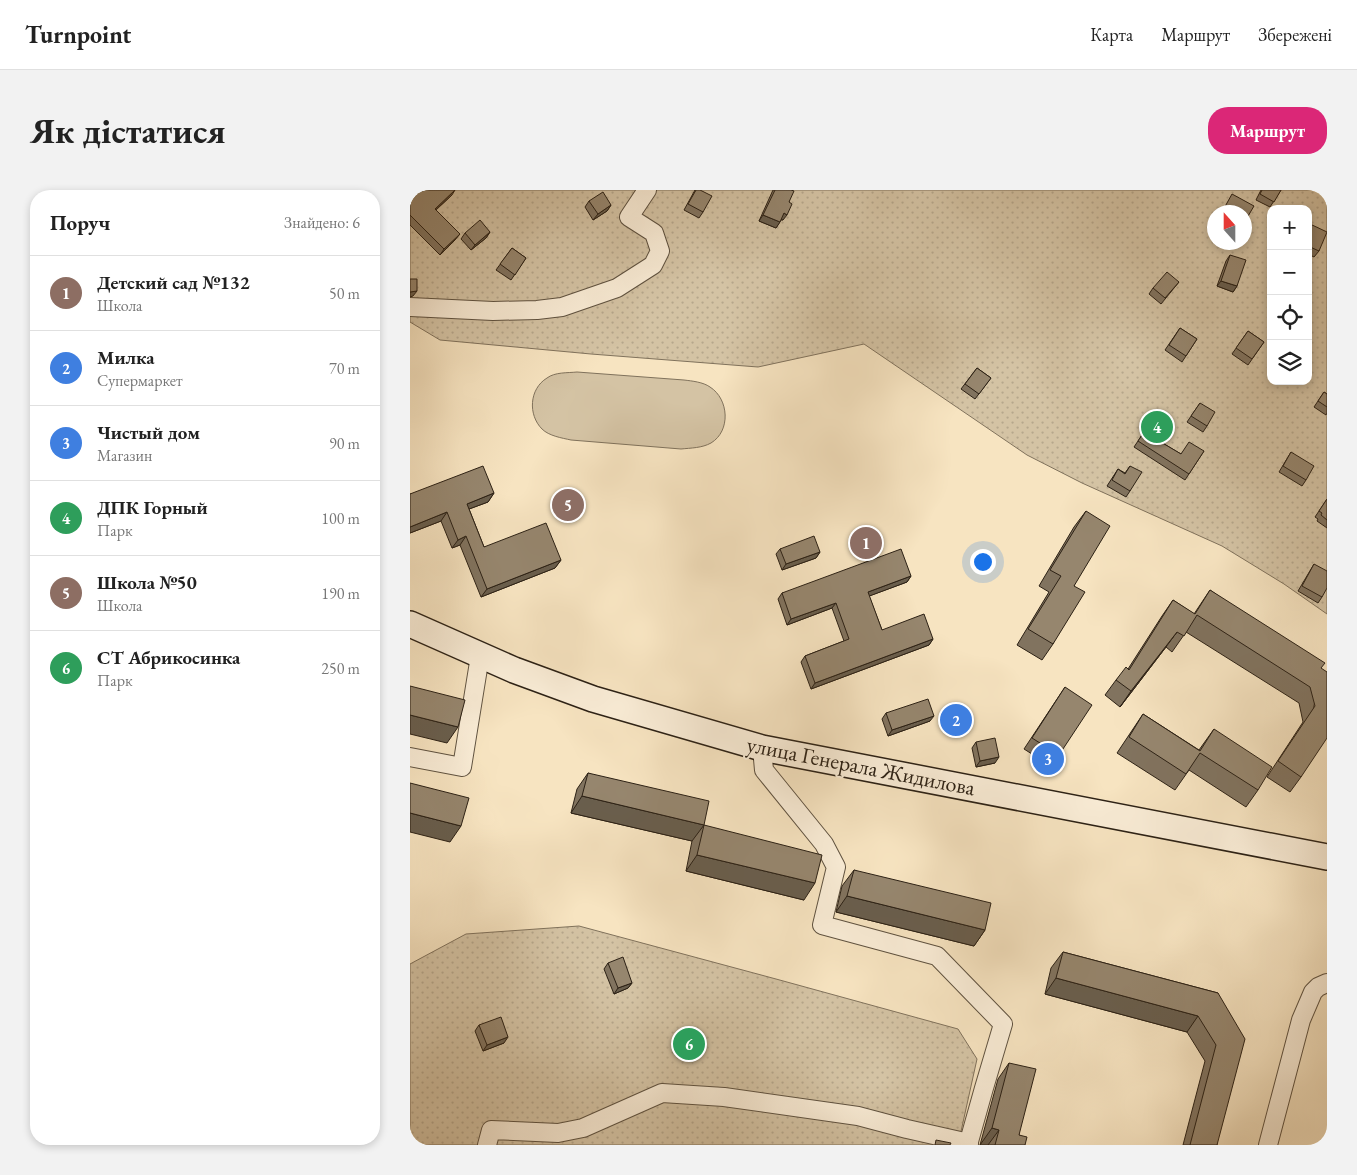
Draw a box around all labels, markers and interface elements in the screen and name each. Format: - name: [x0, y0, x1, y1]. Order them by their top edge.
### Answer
- text: Turnpoint: [25, 19, 131, 50]
- text: Карта: [1090, 23, 1133, 46]
- text: Маршрут: [1161, 23, 1230, 46]
- text: Збережені: [1258, 23, 1332, 46]
- button: Маршрут: [1208, 107, 1327, 154]
- text: Як дістатися: [30, 108, 225, 153]
- north arrow: [1207, 205, 1252, 250]
- map controls: [1267, 205, 1312, 385]
- button: +: [1267, 205, 1312, 250]
- text: Поруч: [50, 209, 110, 236]
- text: Знайдено: 6: [284, 212, 360, 233]
- button: −: [1267, 250, 1312, 295]
- text: Детский сад №132: [97, 270, 250, 295]
- text: 1: [62, 283, 70, 304]
- text: 50 m: [329, 283, 360, 304]
- text: Школа: [97, 295, 142, 316]
- button: locate: [1267, 295, 1312, 340]
- button: layers: [1267, 340, 1312, 385]
- text: Милка: [97, 345, 155, 370]
- text: 2: [62, 358, 70, 379]
- text: 70 m: [329, 358, 360, 379]
- text: Супермаркет: [97, 370, 183, 391]
- pin: 4: [1141, 408, 1173, 446]
- text: Чистый дом: [97, 420, 200, 445]
- text: 3: [62, 433, 70, 454]
- text: 90 m: [329, 433, 360, 454]
- text: Магазин: [97, 445, 152, 466]
- pin: 5: [552, 486, 584, 524]
- text: ДПК Горный: [97, 495, 208, 520]
- text: 4: [62, 508, 70, 529]
- text: 100 m: [321, 508, 360, 529]
- text: Парк: [97, 520, 133, 541]
- pin: 1: [850, 524, 882, 562]
- your location: [970, 549, 996, 575]
- text: Школа №50: [97, 570, 197, 595]
- text: 5: [62, 583, 70, 604]
- text: 190 m: [321, 583, 360, 604]
- text: Школа: [97, 595, 142, 616]
- text: СТ Абрикосинка: [97, 645, 240, 670]
- text: 6: [62, 658, 70, 679]
- text: 250 m: [321, 658, 360, 679]
- text: Парк: [97, 670, 133, 691]
- pin: 2: [940, 701, 972, 739]
- street label: улица Генерала Жидилова: [744, 730, 978, 802]
- pin: 3: [1032, 740, 1064, 778]
- pin: 6: [673, 1025, 705, 1063]

